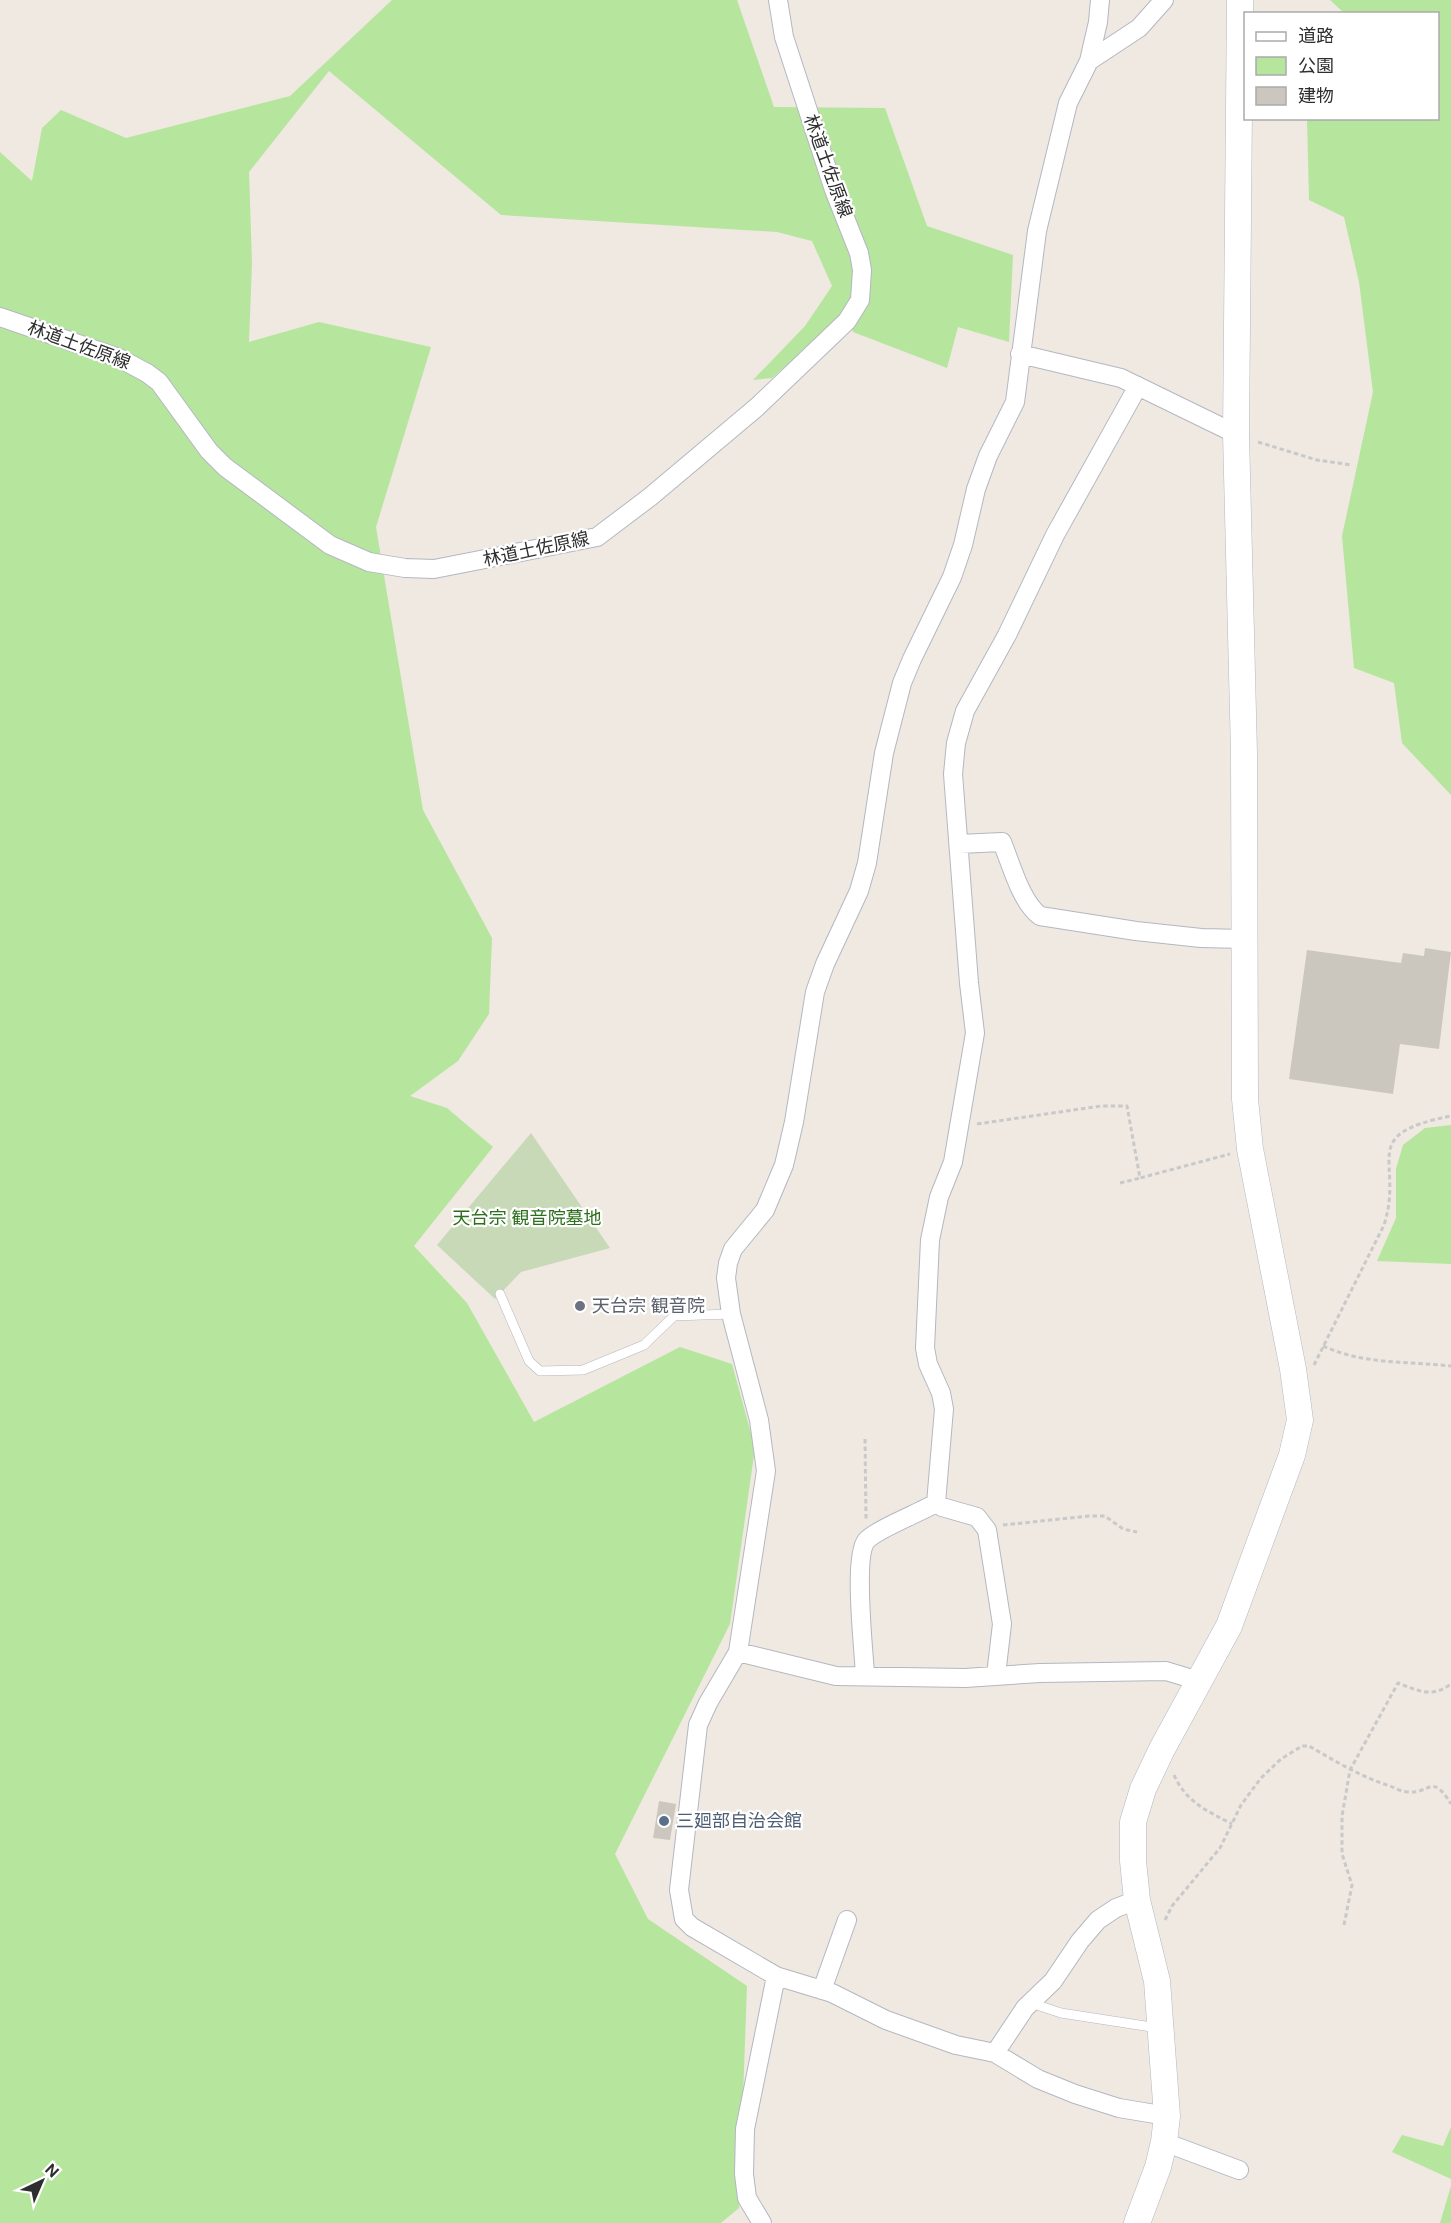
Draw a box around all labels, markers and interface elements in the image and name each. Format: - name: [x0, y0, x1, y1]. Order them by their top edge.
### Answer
- legend: [1244, 12, 1439, 120]
- text: 道路: [1298, 24, 1334, 48]
- text: 公園: [1298, 54, 1334, 78]
- text: 建物: [1298, 84, 1334, 108]
- street label: 林道土佐原線: [798, 111, 858, 221]
- street label: 林道土佐原線: [24, 315, 134, 375]
- street label: 林道土佐原線: [481, 526, 591, 572]
- park label: 天台宗 観音院墓地: [453, 1206, 601, 1230]
- place label: 天台宗 観音院: [592, 1294, 705, 1318]
- marker: 天台宗 観音院: [573, 1299, 587, 1313]
- place label: 三廻部自治会館: [676, 1809, 802, 1833]
- marker: 三廻部自治会館: [657, 1814, 671, 1828]
- north arrow: [12, 2151, 72, 2211]
- text: N: [41, 2159, 64, 2182]

